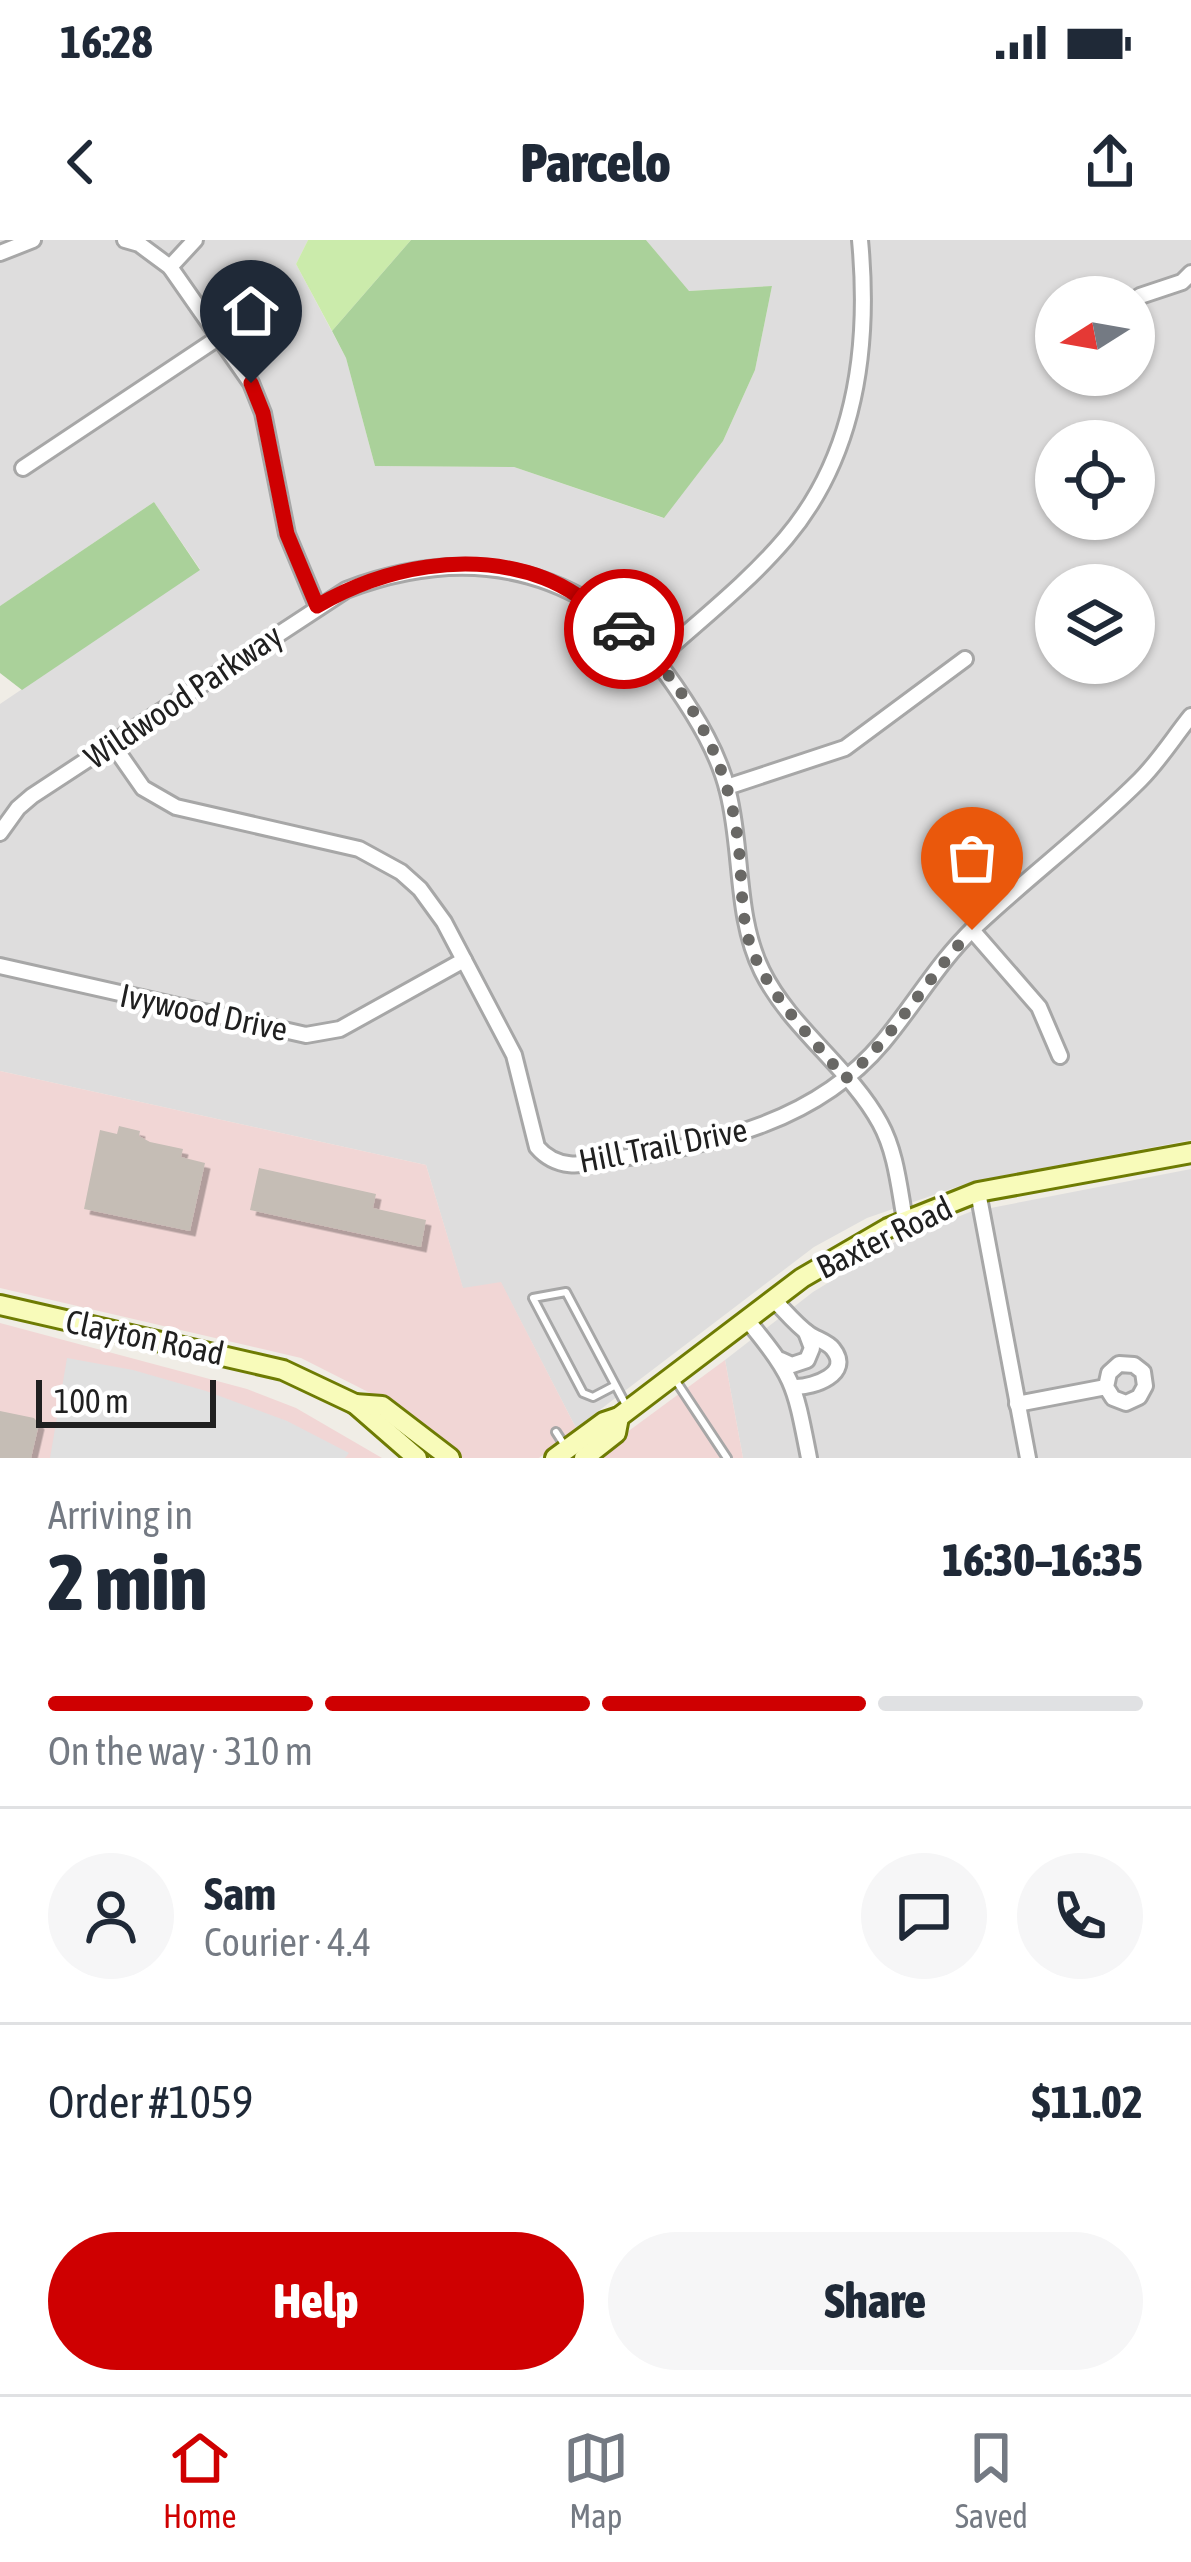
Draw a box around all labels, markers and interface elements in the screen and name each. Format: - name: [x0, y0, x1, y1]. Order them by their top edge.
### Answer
- text: 16:28: [60, 16, 153, 68]
- icon: back: [48, 129, 114, 195]
- icon: share: [1077, 129, 1143, 195]
- text: Parcelo: [520, 132, 671, 193]
- pin: [200, 260, 302, 383]
- north arrow: [1035, 276, 1155, 396]
- map controls: [1035, 276, 1155, 684]
- icon: home: [218, 278, 284, 344]
- button: locate: [1035, 420, 1155, 540]
- button: layers: [1035, 564, 1155, 684]
- courier: [564, 569, 684, 689]
- icon: car: [591, 596, 657, 662]
- street label: Wildwood Parkway: [77, 616, 289, 776]
- pin: [921, 807, 1023, 930]
- icon: bag: [939, 825, 1005, 891]
- street label: Ivywood Drive: [117, 976, 291, 1048]
- street label: Hill Trail Drive: [576, 1110, 750, 1180]
- street label: Baxter Road: [810, 1188, 958, 1286]
- street label: Clayton Road: [62, 1302, 228, 1372]
- scale bar: [36, 1374, 216, 1427]
- text: 100 m: [54, 1382, 129, 1420]
- text: Arriving in: [48, 1493, 193, 1537]
- text: 16:30–16:35: [942, 1534, 1143, 1586]
- text: 2 min: [48, 1537, 207, 1627]
- text: On the way · 310 m: [48, 1729, 313, 1773]
- button: person: [48, 1853, 174, 1979]
- button: chat: [861, 1853, 987, 1979]
- button: phone: [1017, 1853, 1143, 1979]
- text: Sam: [204, 1868, 276, 1920]
- text: Courier · 4.4: [204, 1920, 371, 1964]
- text: Order #1059: [48, 2076, 253, 2128]
- text: $11.02: [1031, 2076, 1143, 2128]
- button: Help: [48, 2232, 584, 2370]
- button: Share: [608, 2232, 1143, 2370]
- tab: Home: [163, 2425, 237, 2535]
- tab: Map: [563, 2425, 629, 2535]
- tab: Saved: [955, 2425, 1028, 2535]

